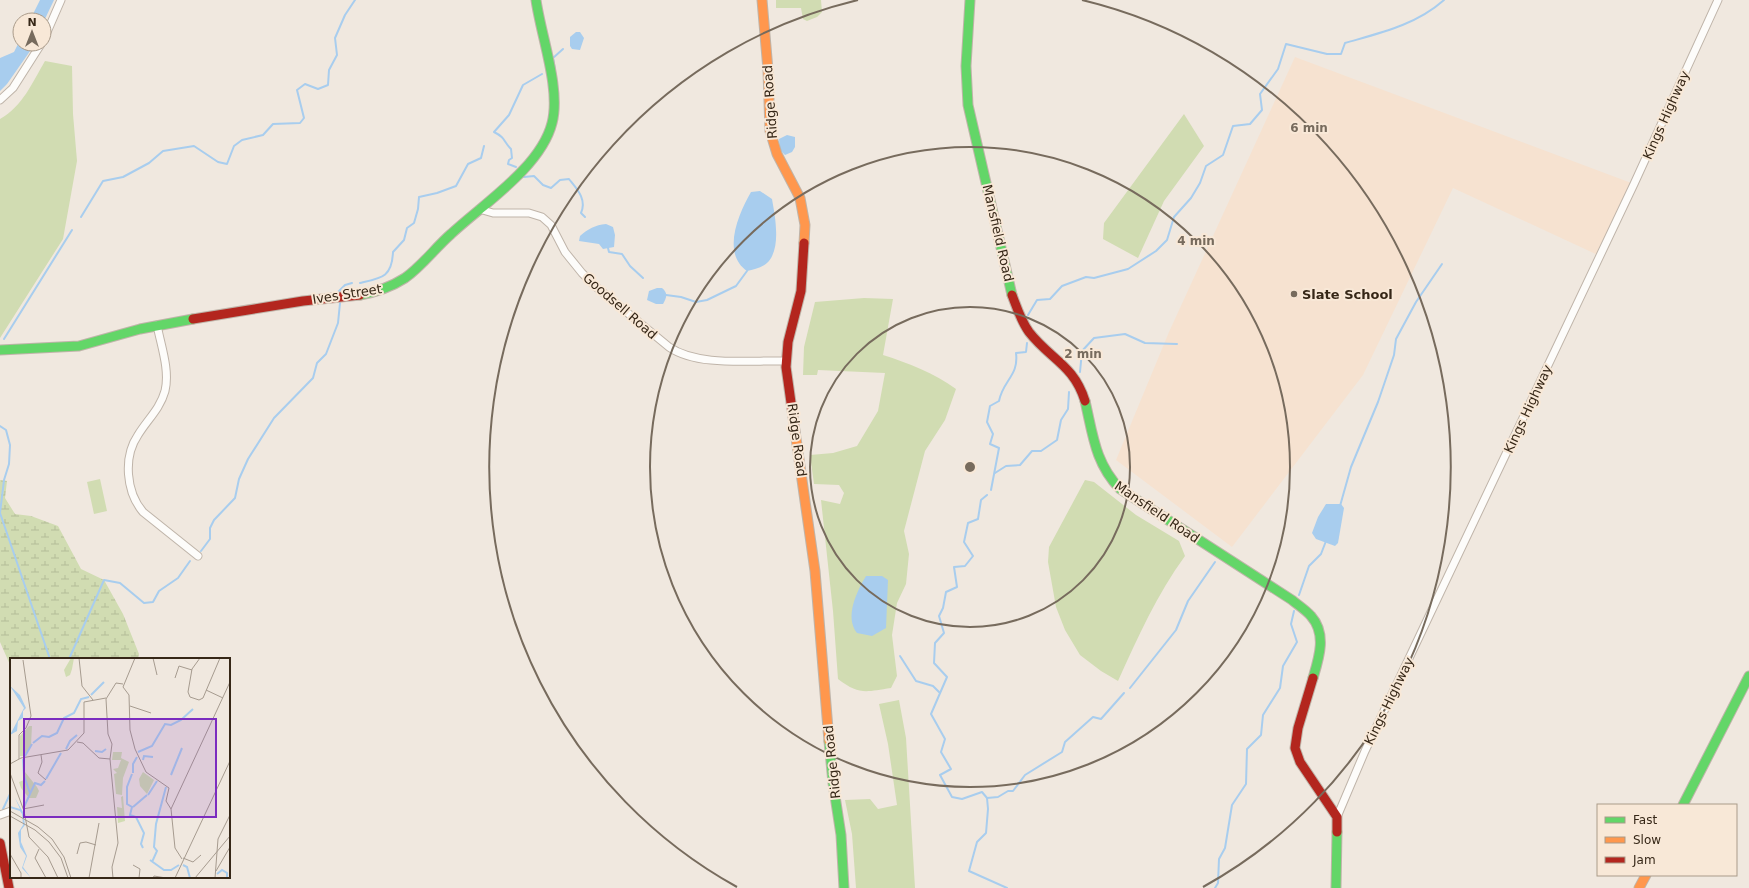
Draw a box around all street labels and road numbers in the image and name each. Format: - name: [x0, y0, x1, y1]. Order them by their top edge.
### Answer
- street label: Ridge Road: [760, 65, 780, 139]
- street label: Kings Highway: [1640, 68, 1692, 162]
- street label: Mansfield Road: [980, 183, 1016, 283]
- street label: Goodsell Road: [580, 270, 660, 342]
- street label: Ives Street: [311, 281, 383, 307]
- street label: Kings Highway: [1501, 362, 1555, 456]
- street label: Ridge Road: [784, 402, 810, 478]
- street label: Mansfield Road: [1112, 478, 1202, 546]
- street label: Kings Highway: [1361, 654, 1417, 747]
- street label: Ridge Road: [821, 724, 843, 800]

